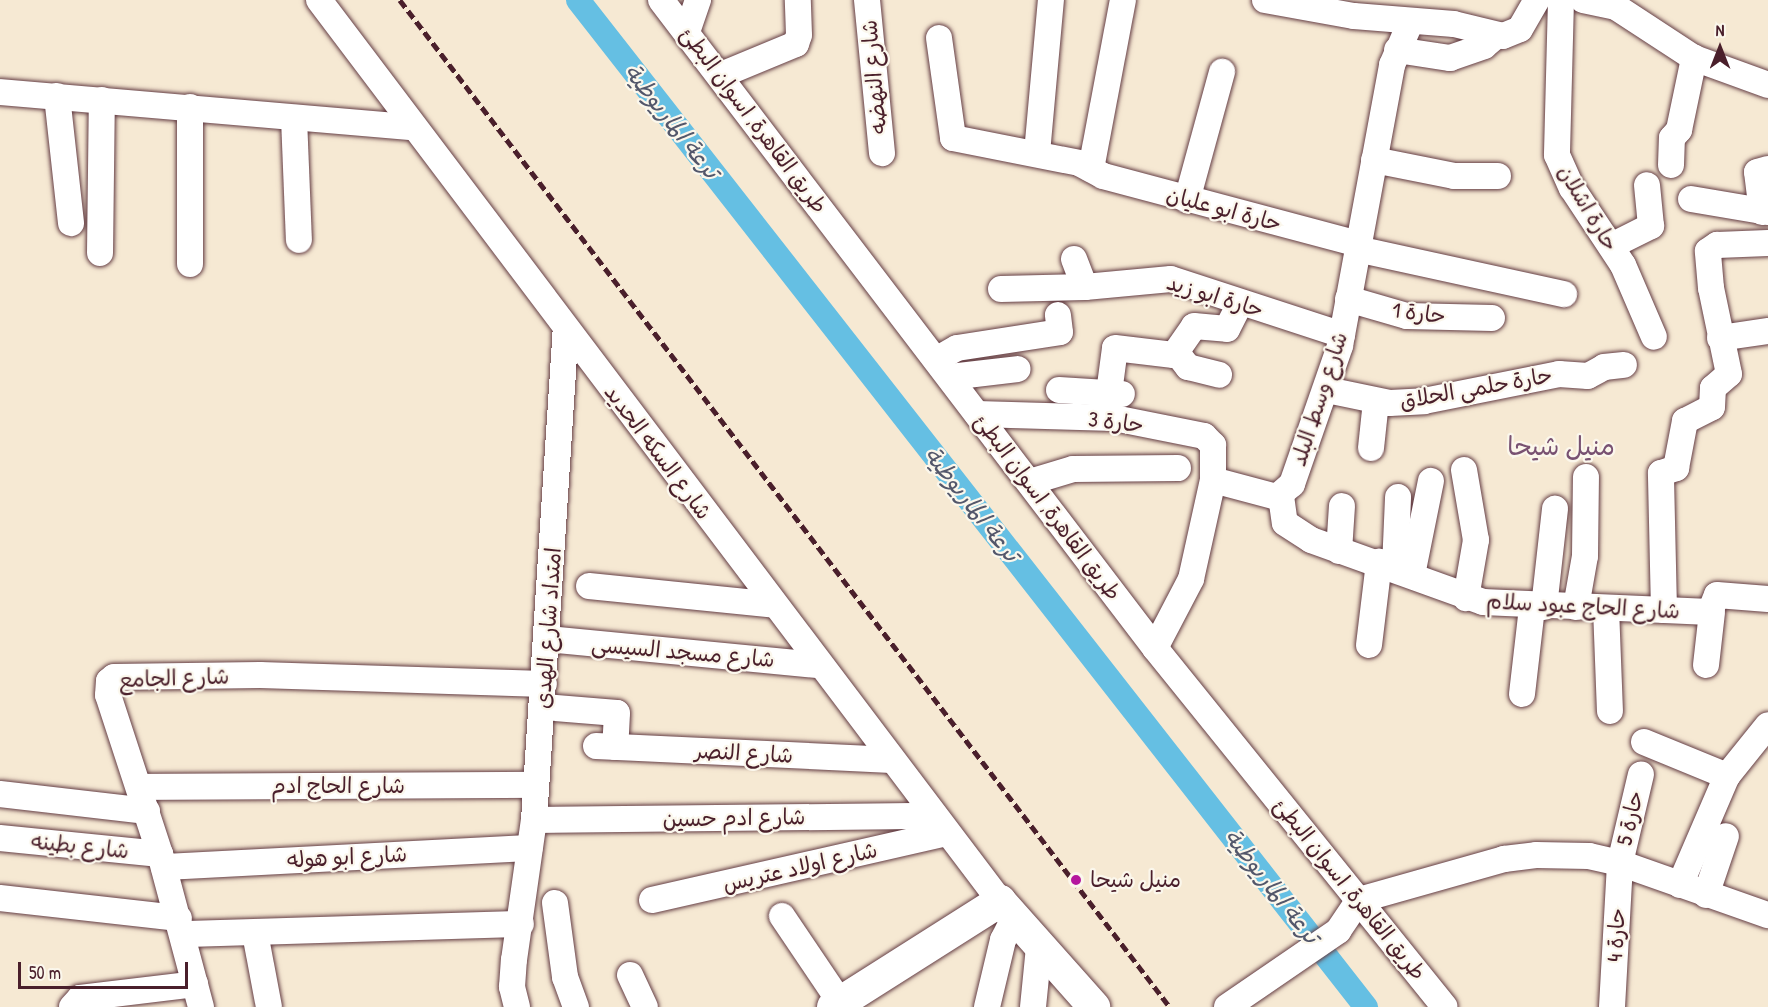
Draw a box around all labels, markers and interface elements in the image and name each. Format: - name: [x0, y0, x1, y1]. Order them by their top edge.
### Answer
- north arrow: [1690, 18, 1750, 78]
- street label: شارع النهضه: [856, 19, 892, 135]
- text: N: [1716, 19, 1724, 41]
- street label: طريق القاهرة, اسوان البطئ: [675, 21, 833, 219]
- water label: ترعة الماريوطية: [618, 58, 726, 184]
- street label: حارة اشلان: [1552, 160, 1624, 256]
- street label: حارة ابو عليان: [1164, 181, 1284, 237]
- street label: حارة ابو زيد: [1163, 269, 1267, 323]
- street label: حارة 1: [1391, 297, 1447, 329]
- street label: شارع وسط البلد: [1285, 329, 1353, 469]
- street label: حارة حلمى الحلاق: [1398, 362, 1554, 414]
- street label: شارع السكه الحديد: [599, 379, 717, 525]
- street label: حارة 3: [1087, 406, 1145, 438]
- street label: طريق القاهرة, اسوان البطئ: [969, 408, 1127, 606]
- district label: منيل شيحا: [1507, 430, 1615, 462]
- water label: ترعة الماريوطية: [918, 441, 1026, 567]
- street label: امتداد شارع الهدى: [529, 546, 567, 710]
- street label: شارع الحاج عبود سلام: [1485, 588, 1681, 624]
- street label: شارع مسجد السيسى: [590, 631, 776, 673]
- street label: شارع الجامع: [118, 663, 230, 693]
- street label: شارع النصر: [694, 737, 794, 769]
- street label: شارع الحاج ادم: [271, 773, 405, 799]
- street label: حارة 5: [1611, 788, 1649, 848]
- street label: طريق القاهرة, اسوان البطئ: [1268, 793, 1432, 985]
- street label: شارع ادم حسين: [662, 804, 806, 832]
- water label: ترعة الماريوطية: [1218, 823, 1326, 949]
- street label: شارع بطينه: [30, 828, 130, 864]
- street label: شارع اولاد عتريس: [720, 836, 880, 898]
- street label: شارع ابو هوله: [286, 841, 408, 873]
- place label: منيل شيحا: [1090, 867, 1181, 893]
- marker: منيل شيحا: [1067, 871, 1085, 889]
- street label: حارة 4: [1601, 907, 1631, 963]
- scale bar: [21, 950, 190, 988]
- text: 50 m: [29, 960, 61, 985]

